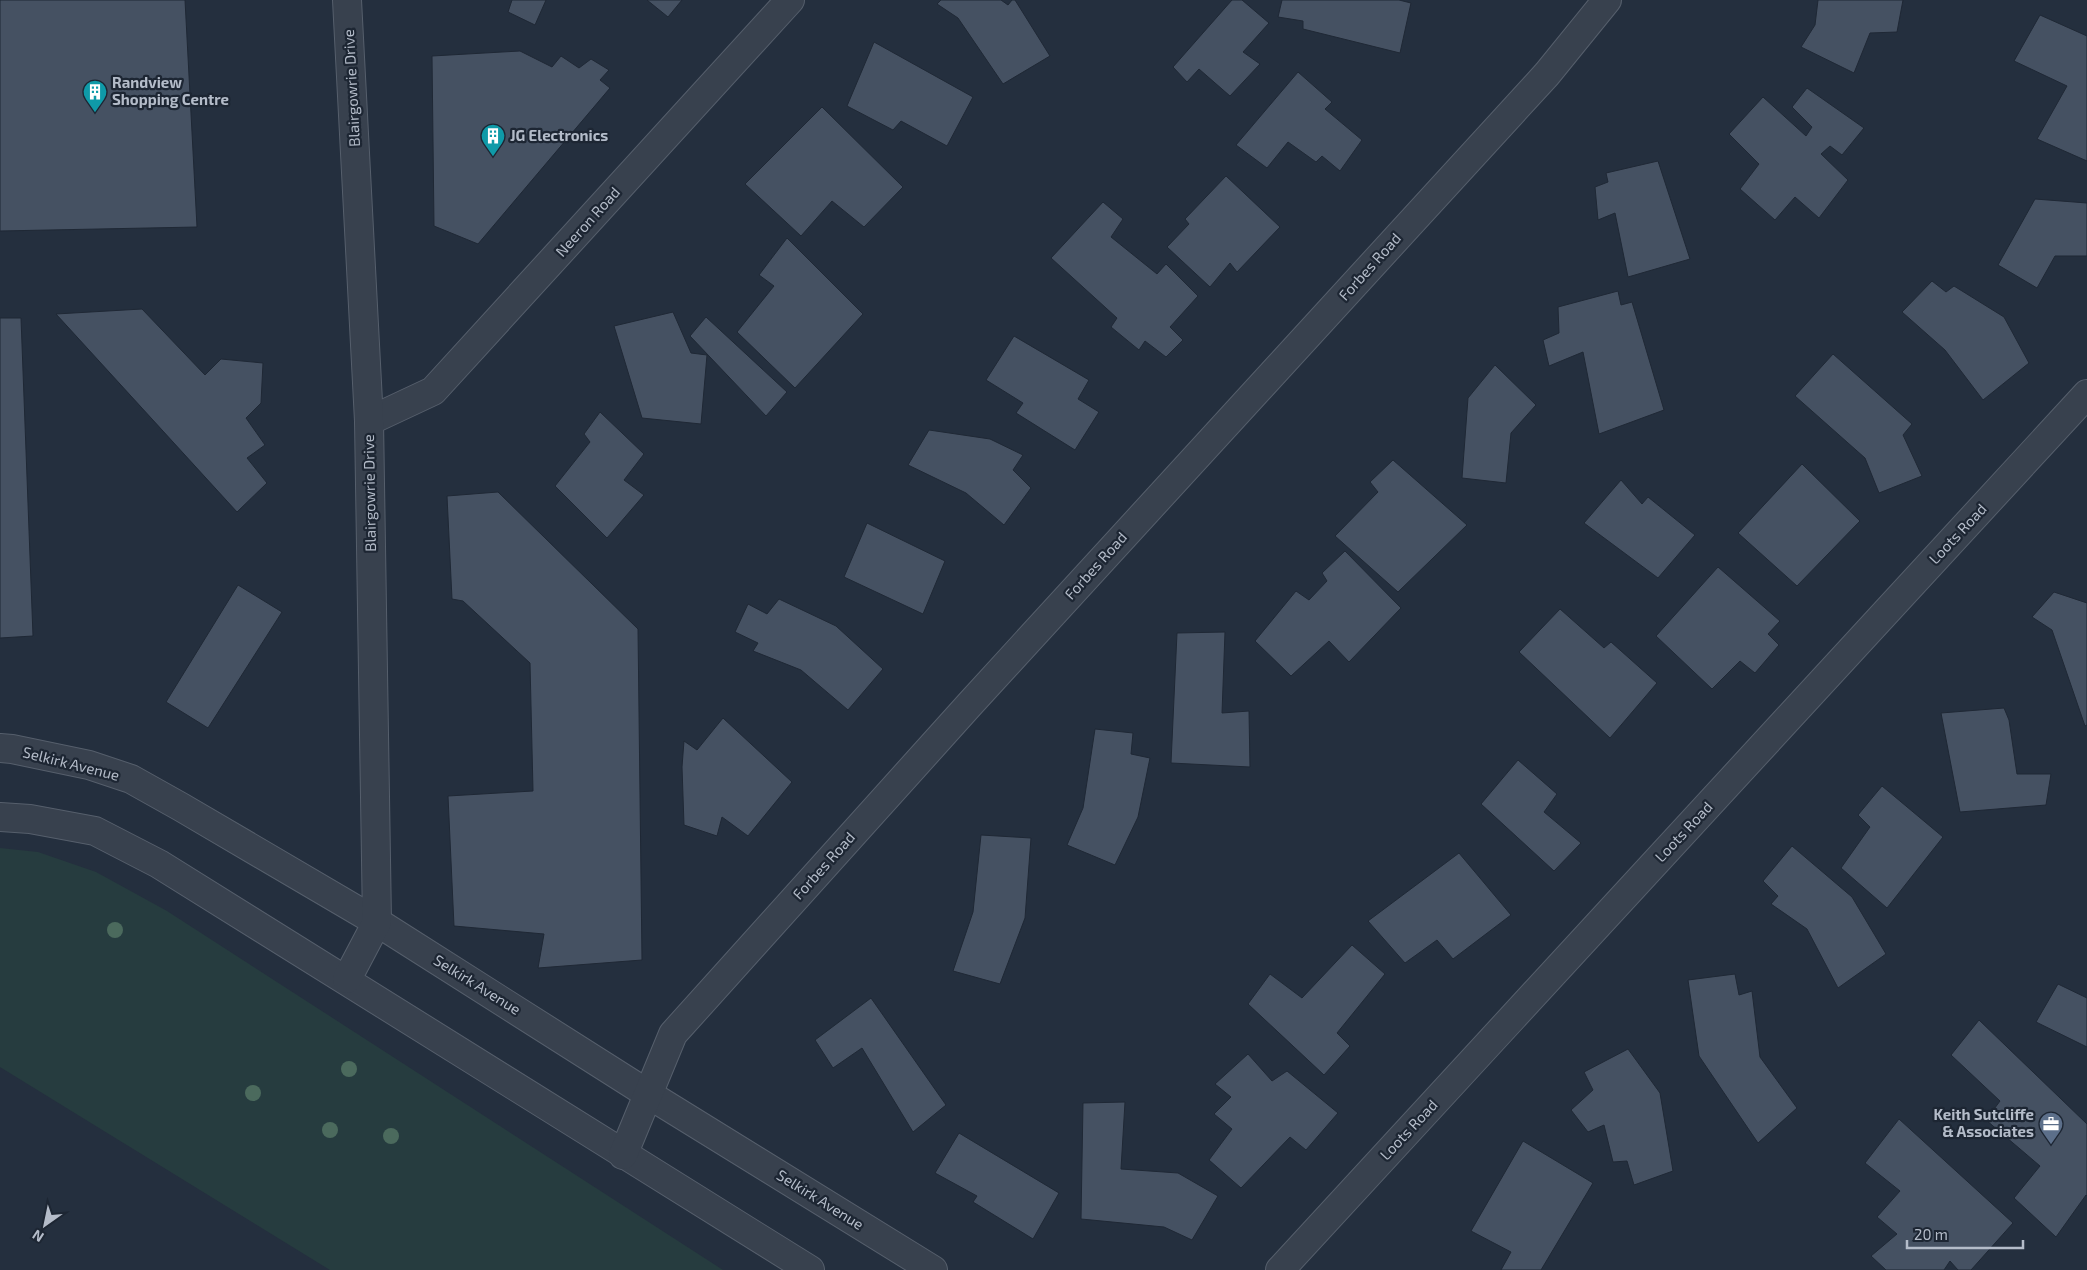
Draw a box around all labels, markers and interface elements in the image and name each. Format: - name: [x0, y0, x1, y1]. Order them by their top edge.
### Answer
- street label: Blairgowrie Drive: [339, 29, 363, 147]
- place label: Randview Shopping Centre: [112, 73, 229, 108]
- building icon: Randview Shopping Centre: [82, 79, 108, 113]
- building icon: JG Electronics: [480, 123, 506, 157]
- place label: JG Electronics: [510, 126, 608, 144]
- street label: Neeron Road: [551, 183, 623, 260]
- street label: Forbes Road: [1334, 229, 1404, 304]
- street label: Blairgowrie Drive: [359, 434, 379, 552]
- street label: Loots Road: [1925, 499, 1990, 567]
- street label: Forbes Road: [1060, 528, 1130, 603]
- street label: Selkirk Avenue: [21, 742, 121, 784]
- street label: Loots Road: [1651, 797, 1716, 865]
- street label: Forbes Road: [788, 828, 858, 903]
- street label: Selkirk Avenue: [431, 950, 524, 1018]
- street label: Loots Road: [1376, 1095, 1441, 1163]
- place label: Keith Sutcliffe & Associates: [1933, 1105, 2034, 1140]
- office icon: Keith Sutcliffe & Associates: [2038, 1111, 2064, 1145]
- street label: Selkirk Avenue: [774, 1165, 867, 1233]
- north arrow: [20, 1200, 70, 1250]
- scale bar: [1907, 1218, 2023, 1250]
- text: 20 m: [1914, 1225, 1948, 1243]
- text: N: [29, 1226, 47, 1246]

